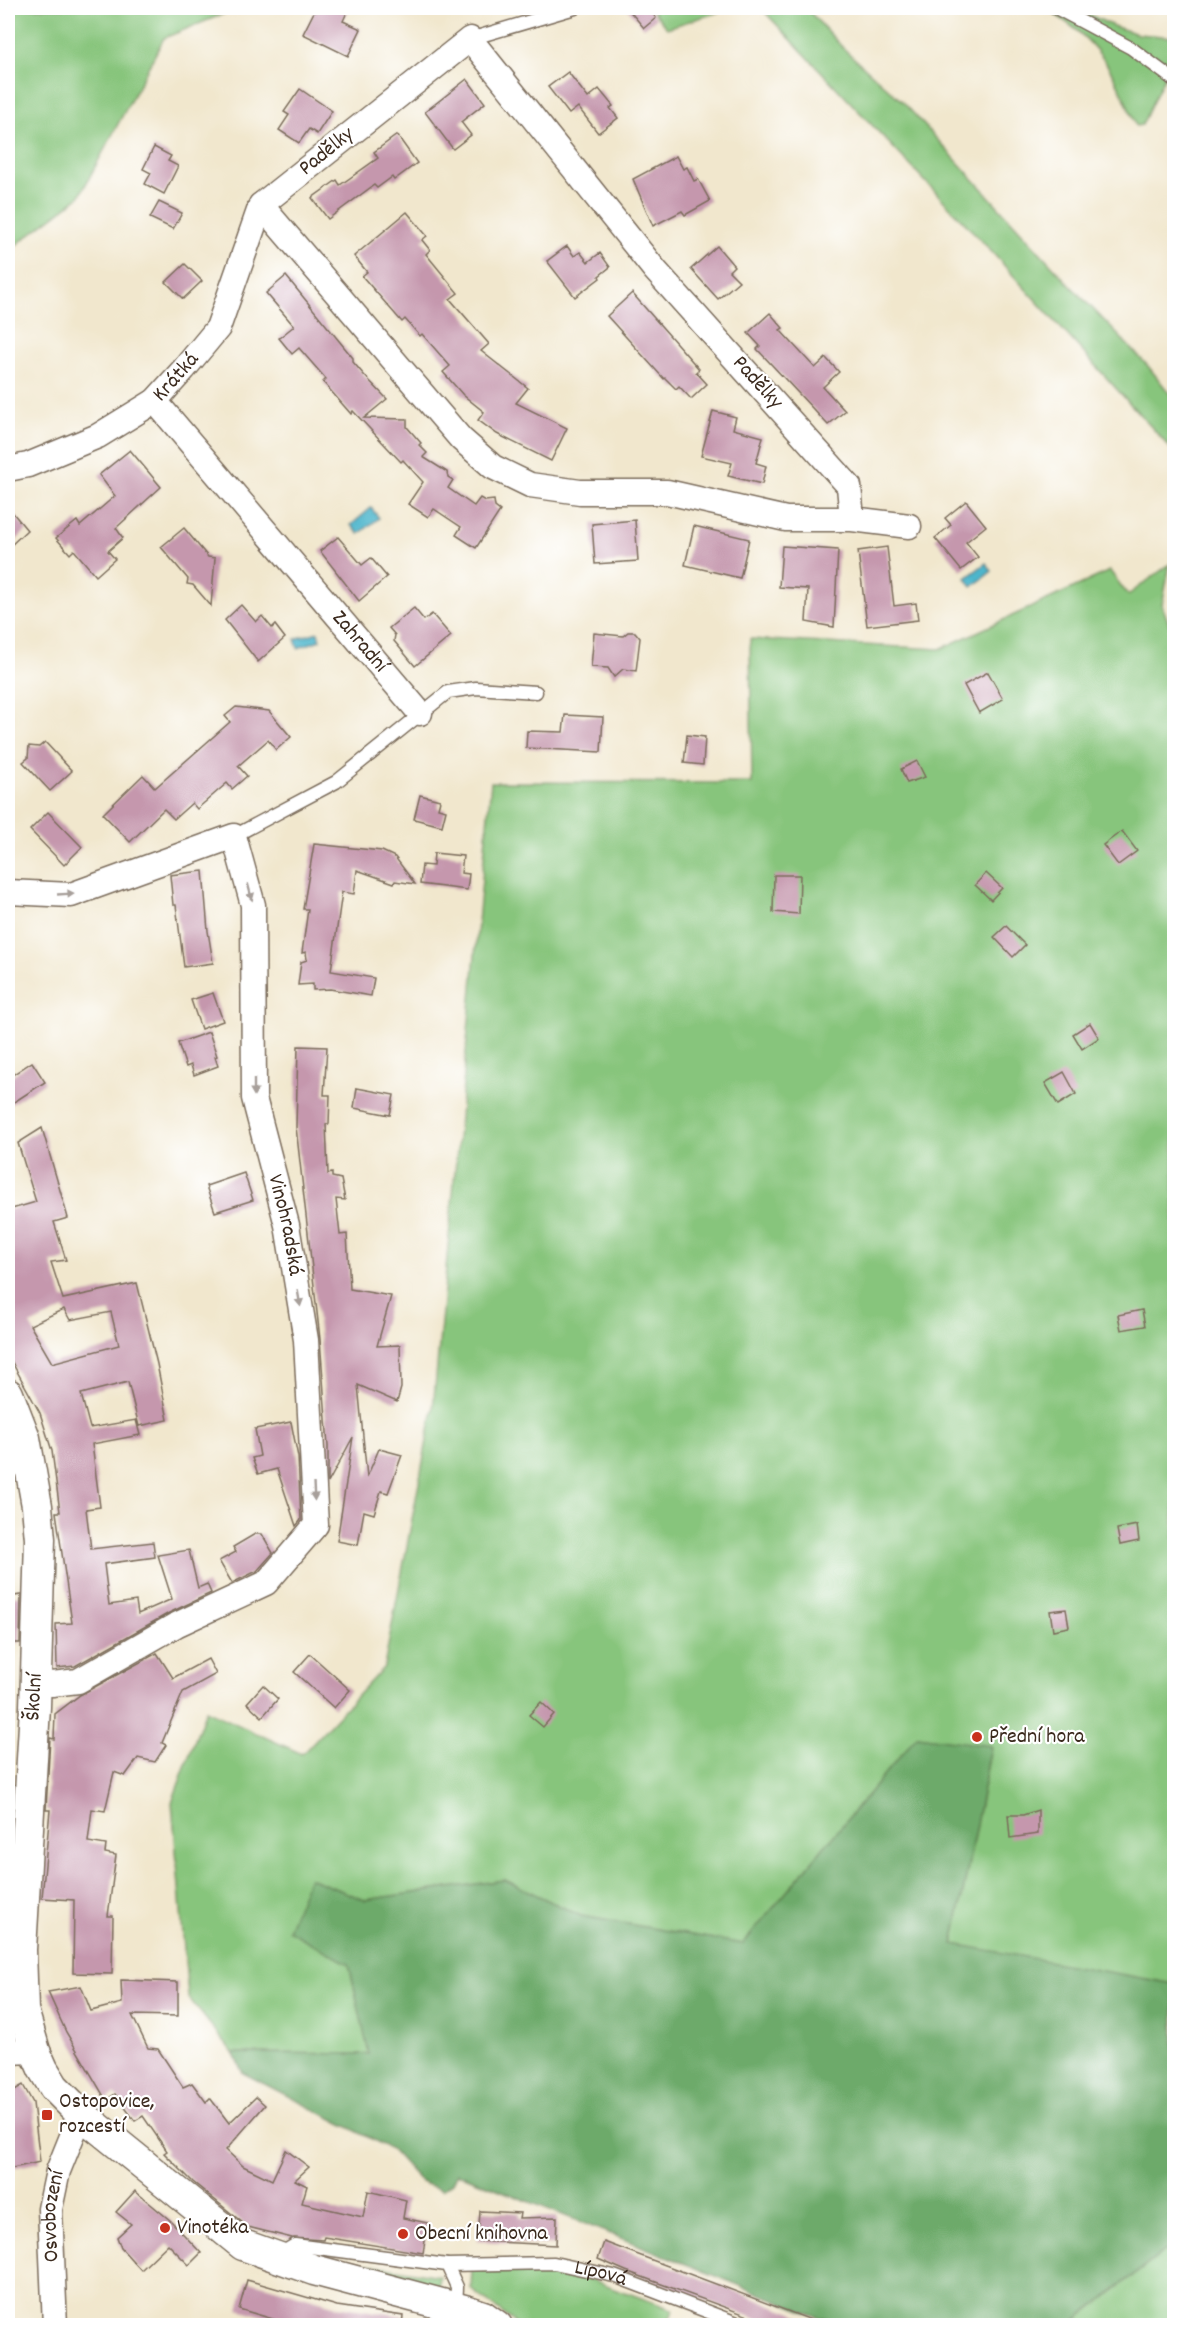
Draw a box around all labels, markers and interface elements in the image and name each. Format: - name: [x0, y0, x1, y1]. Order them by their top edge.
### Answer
- street label: Padělky: [293, 119, 362, 184]
- street label: Krátká: [146, 346, 207, 409]
- street label: Padělky: [724, 349, 790, 418]
- street label: Zahradní: [324, 604, 396, 681]
- one-way arrow: [245, 883, 255, 902]
- one-way arrow: [56, 889, 75, 899]
- one-way arrow: [249, 1077, 259, 1096]
- street label: Vinohradská: [259, 1171, 311, 1278]
- one-way arrow: [295, 1288, 304, 1307]
- one-way arrow: [310, 1482, 319, 1501]
- street label: Školní: [18, 1671, 52, 1721]
- place label: Přední hora: [989, 1722, 1085, 1753]
- marker: Přední hora: [970, 1730, 984, 1744]
- place label: Ostopovice, rozcestí: [59, 2087, 155, 2143]
- marker: Ostopovice, rozcestí: [40, 2108, 54, 2122]
- street label: Osvobození: [34, 2166, 74, 2263]
- place label: Vinotéka: [177, 2213, 249, 2244]
- place label: Obecní knihovna: [415, 2219, 548, 2250]
- marker: Vinotéka: [158, 2221, 172, 2235]
- marker: Obecní knihovna: [396, 2227, 410, 2241]
- street label: Lípová: [572, 2252, 632, 2295]

